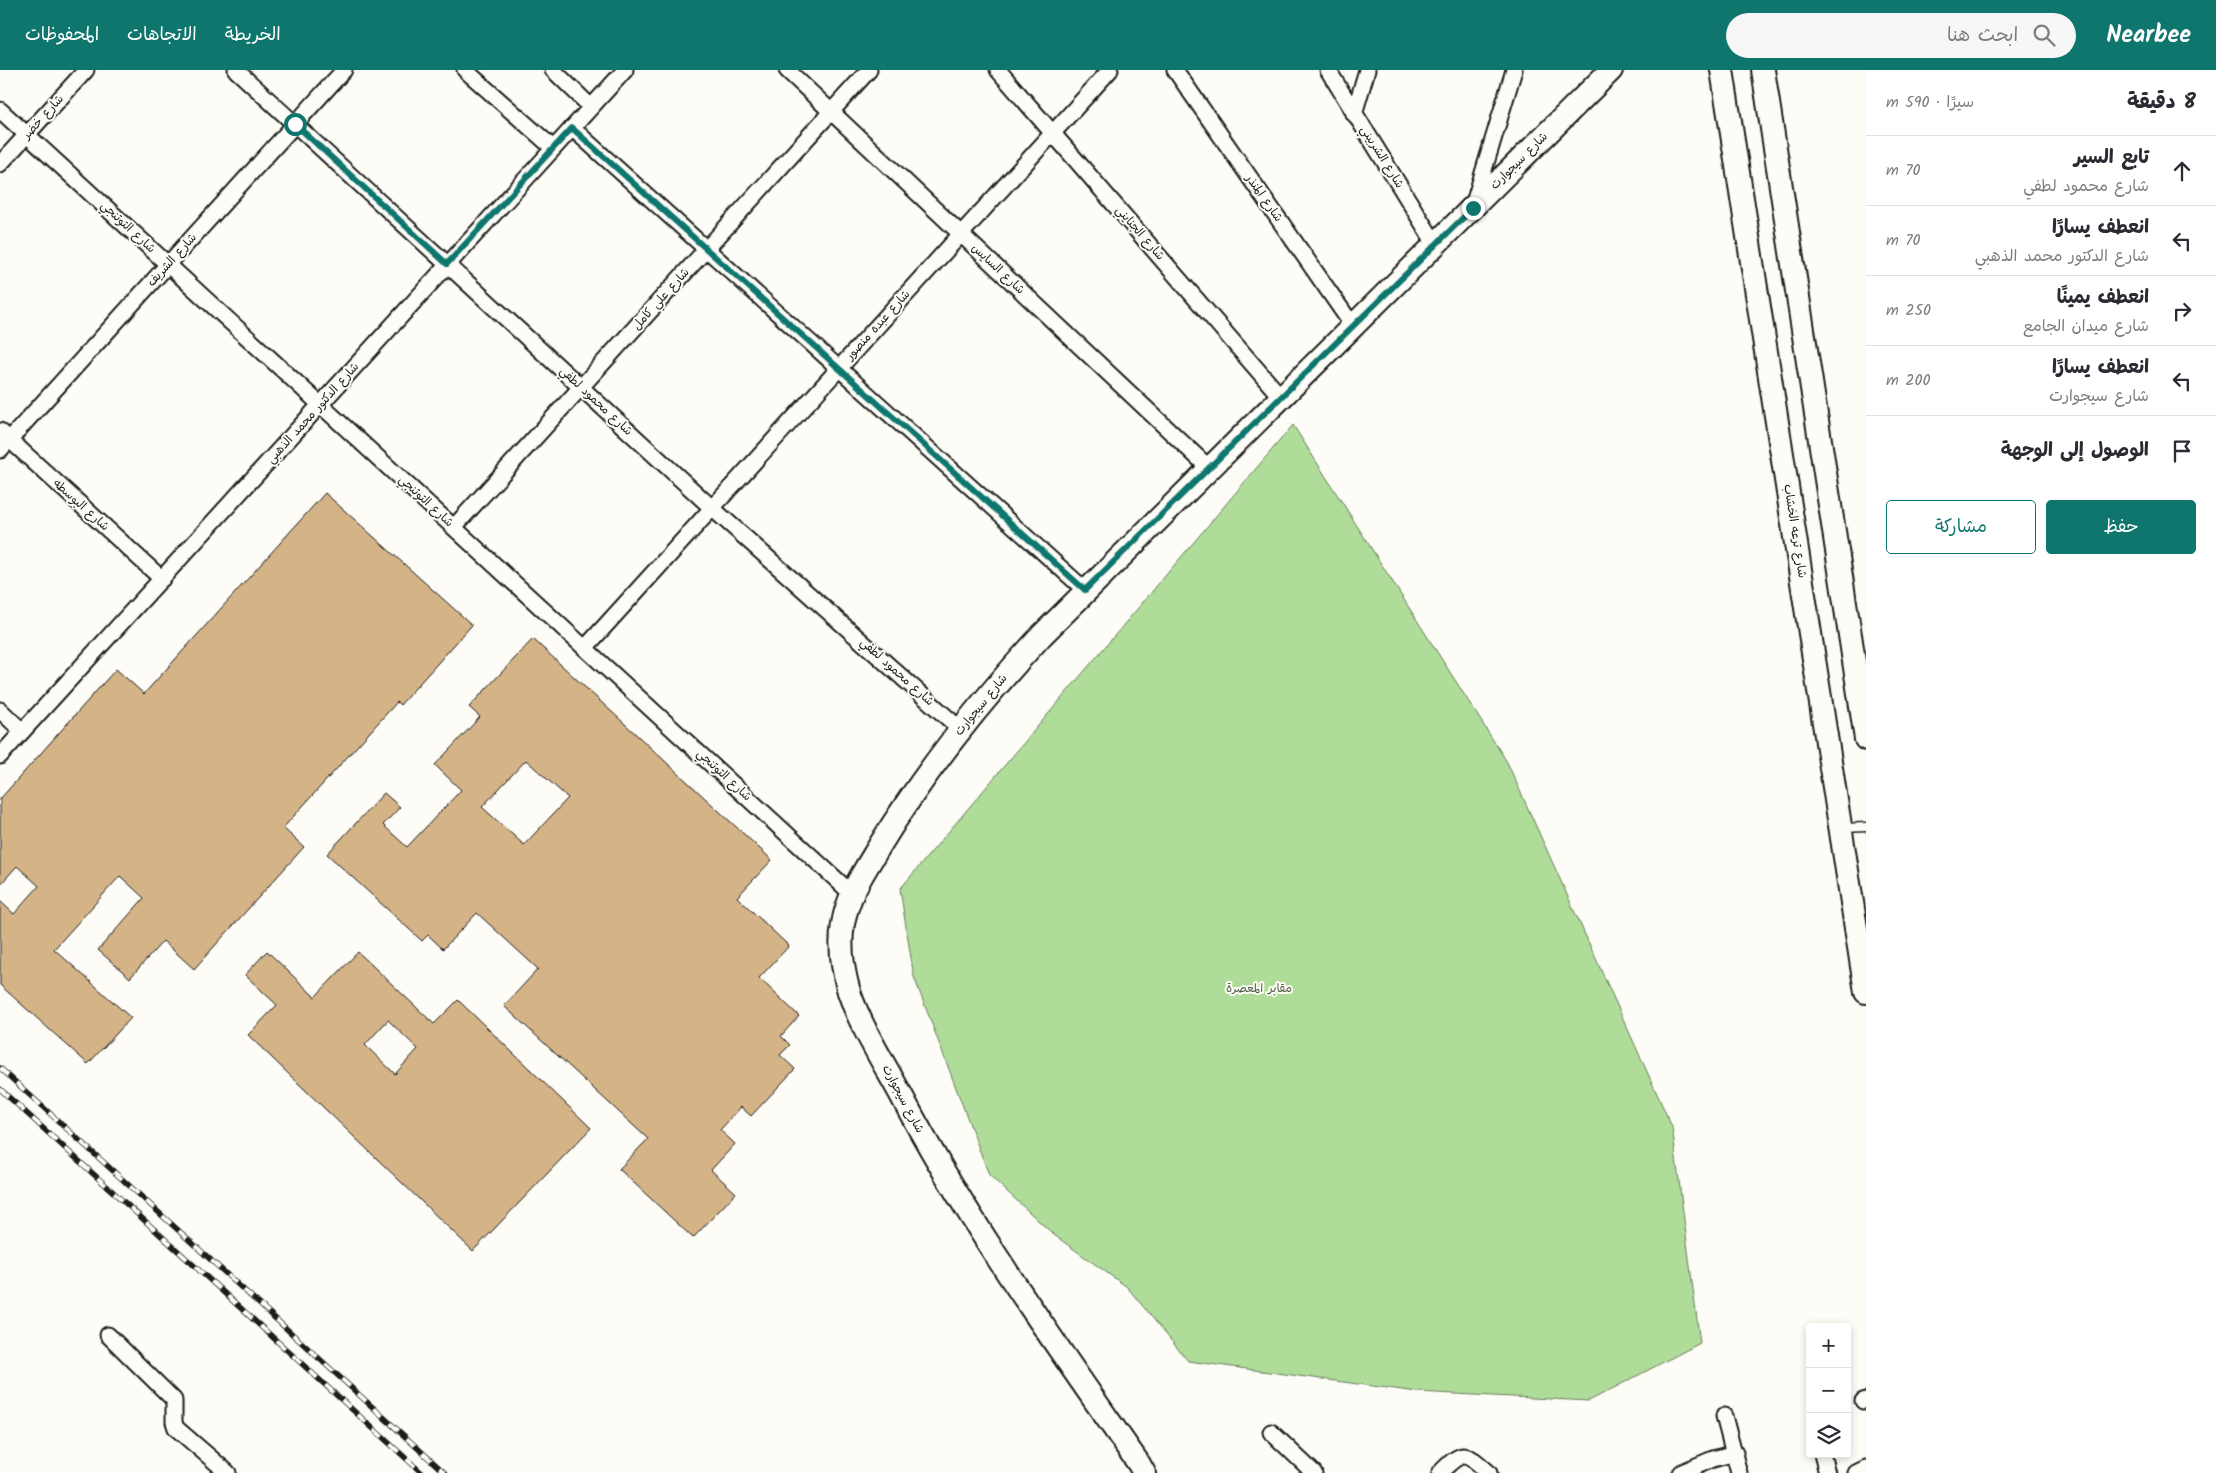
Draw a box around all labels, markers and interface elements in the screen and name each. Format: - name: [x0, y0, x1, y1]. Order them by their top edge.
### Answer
- search box: [1726, 13, 2076, 58]
- text: Nearbee: [2106, 16, 2191, 55]
- text: المحفوظات: [25, 21, 99, 50]
- text: الاتجاهات: [127, 21, 197, 50]
- text: الخريطة: [225, 21, 281, 50]
- text: ابحث هنا: [1947, 21, 2018, 51]
- icon: search: [2030, 21, 2058, 49]
- text: 8 دقيقة: [2127, 86, 2196, 119]
- street label: شارع خضر: [17, 90, 68, 144]
- text: سيرًا · 590 m: [1886, 90, 1974, 115]
- route start: [284, 113, 307, 136]
- street label: شارع الشربيني: [1354, 122, 1409, 193]
- street label: شارع سيجوارت: [1486, 128, 1552, 194]
- text: تابع السير: [2074, 143, 2149, 173]
- icon: ahead: [2168, 157, 2196, 185]
- text: 70 m: [1886, 158, 1921, 183]
- street label: شارع المنذر: [1240, 169, 1287, 226]
- text: شارع محمود لطفي: [2023, 174, 2149, 199]
- street label: شارع التوتنجي: [95, 196, 160, 258]
- route end: [1462, 197, 1485, 220]
- street label: شارع الجنايني: [1110, 201, 1169, 265]
- text: انعطف يسارًا: [2052, 213, 2149, 243]
- icon: left: [2168, 227, 2196, 255]
- text: 70 m: [1886, 228, 1921, 253]
- street label: شارع الشريف: [143, 229, 201, 291]
- street label: شارع السايس: [967, 239, 1029, 299]
- text: شارع الدكتور محمد الذهبي: [1975, 244, 2149, 269]
- street label: شارع علي كامل: [628, 264, 695, 335]
- text: انعطف يمينًا: [2057, 283, 2149, 313]
- street label: شارع عبده منصور: [840, 286, 915, 365]
- icon: right: [2168, 297, 2196, 325]
- text: 250 m: [1886, 298, 1931, 323]
- text: شارع ميدان الجامع: [2023, 314, 2149, 339]
- text: انعطف يسارًا: [2052, 353, 2149, 383]
- street label: شارع الدكتور محمد الذهبي: [262, 358, 365, 469]
- street label: شارع محمود لطفي: [554, 362, 637, 441]
- icon: left: [2168, 367, 2196, 395]
- text: 200 m: [1886, 368, 1930, 393]
- text: شارع سيجوارت: [2049, 384, 2149, 409]
- text: الوصول إلى الوجهة: [2001, 436, 2149, 466]
- icon: arrive: [2168, 437, 2196, 465]
- street label: شارع التوتنجي: [393, 470, 458, 532]
- street label: شارع البوسطه: [49, 474, 113, 536]
- street label: شارع ترعه الخشاب: [1778, 483, 1812, 579]
- button: مشاركة: [1886, 500, 2036, 554]
- button: حفظ: [2046, 500, 2196, 554]
- street label: شارع محمود لطفي: [855, 633, 938, 711]
- street label: شارع سيجوارت: [950, 670, 1012, 740]
- street label: شارع التوتنجي: [691, 744, 756, 806]
- park label: مقابر المعصرة: [1226, 979, 1292, 998]
- street label: شارع سيجوارت: [877, 1061, 929, 1137]
- map controls: [1806, 1323, 1851, 1458]
- button: +: [1806, 1323, 1851, 1368]
- button: −: [1806, 1368, 1851, 1413]
- button: layers: [1806, 1413, 1851, 1458]

